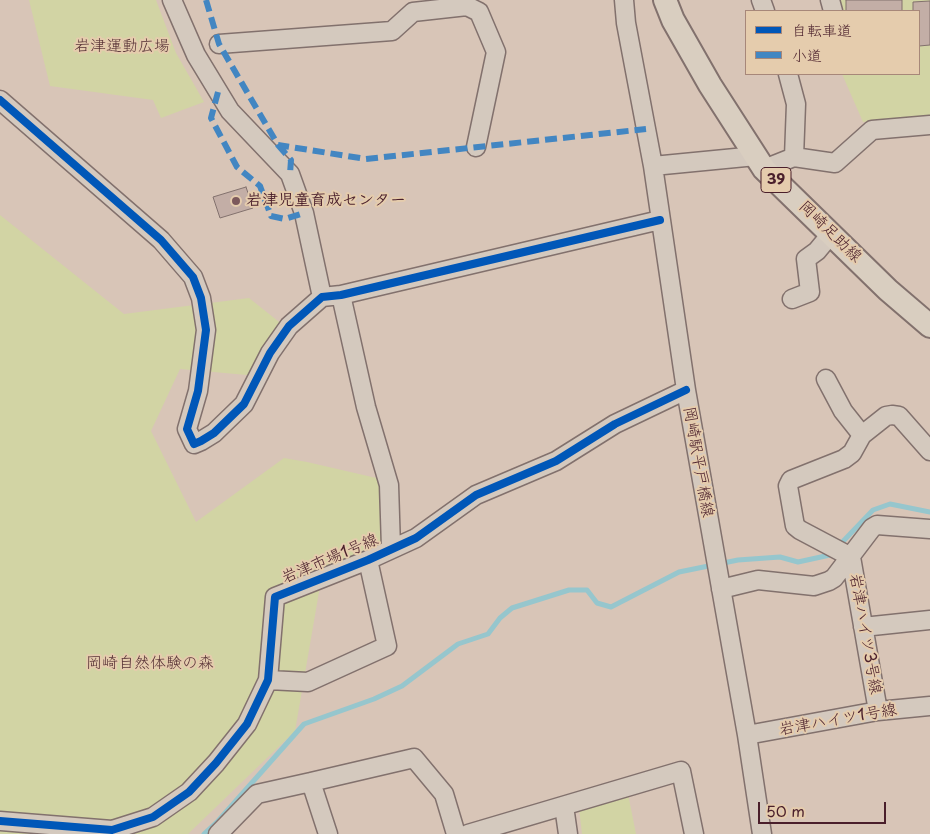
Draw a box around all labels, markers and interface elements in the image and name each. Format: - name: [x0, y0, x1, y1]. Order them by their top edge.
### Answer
- legend: [745, 10, 920, 75]
- text: 自転車道: [792, 18, 852, 41]
- park label: 岩津運動広場: [74, 37, 170, 57]
- text: 小道: [792, 43, 822, 66]
- road number: 39: [761, 168, 791, 192]
- place label: 岩津児童育成センター: [246, 191, 406, 211]
- marker: 岩津児童育成センター: [230, 195, 242, 207]
- street label: 岡崎足助線: [795, 197, 865, 267]
- street label: 岡崎駅平戸橋線: [679, 405, 717, 519]
- street label: 岩津市場1号線: [279, 530, 381, 588]
- street label: 岩津ハイツ3号線: [845, 572, 885, 696]
- park label: 岡崎自然体験の森: [86, 654, 214, 674]
- street label: 岩津ハイツ1号線: [778, 700, 898, 740]
- scale bar: [760, 792, 888, 824]
- text: 50 m: [766, 799, 805, 822]

